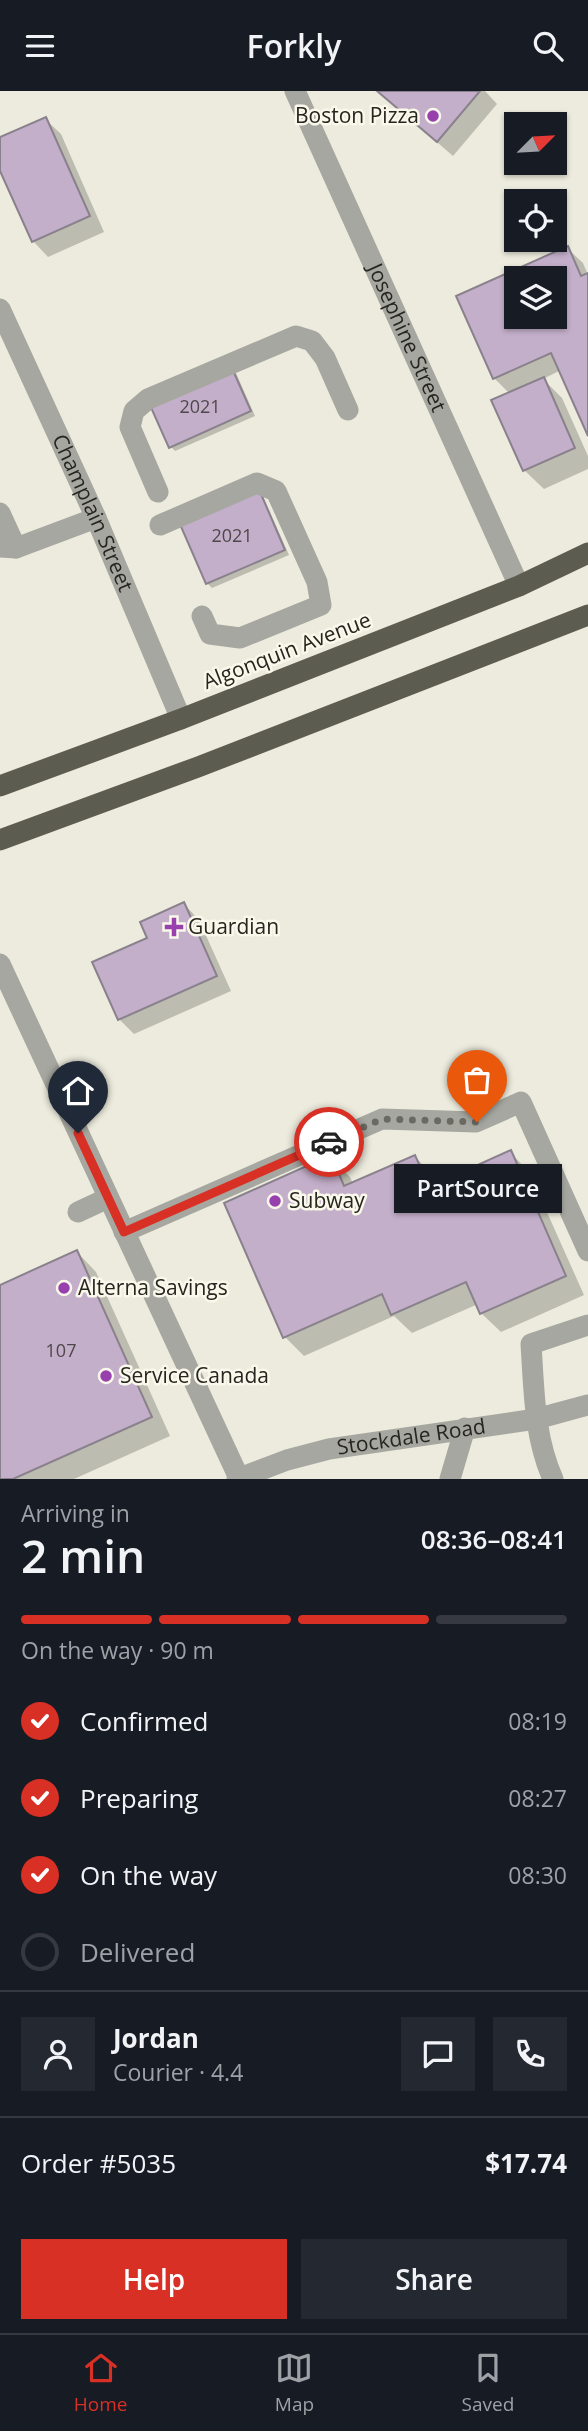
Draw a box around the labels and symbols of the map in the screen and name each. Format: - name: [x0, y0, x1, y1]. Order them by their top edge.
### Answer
- place label: Boston Pizza: [295, 101, 419, 129]
- marker: Boston Pizza: [425, 108, 441, 124]
- north arrow: [504, 112, 567, 175]
- street label: Josephine Street: [361, 257, 453, 416]
- house number: 2021: [179, 394, 221, 418]
- street label: Champlain Street: [46, 429, 140, 596]
- house number: 2021: [211, 523, 253, 547]
- street label: Algonquin Avenue: [199, 605, 375, 695]
- place label: Guardian: [188, 912, 279, 940]
- marker: Guardian: [166, 919, 182, 935]
- pin: [447, 1050, 507, 1122]
- pin: [48, 1061, 108, 1133]
- courier: [294, 1107, 364, 1177]
- callout: PartSource: [393, 1164, 561, 1213]
- place label: Subway: [289, 1186, 365, 1214]
- marker: Subway: [267, 1193, 283, 1209]
- place label: Alterna Savings: [78, 1273, 228, 1301]
- marker: Alterna Savings: [56, 1280, 72, 1296]
- house number: 107: [46, 1338, 76, 1362]
- place label: Service Canada: [120, 1361, 269, 1389]
- marker: Service Canada: [98, 1368, 114, 1384]
- street label: Stockdale Road: [335, 1411, 487, 1461]

